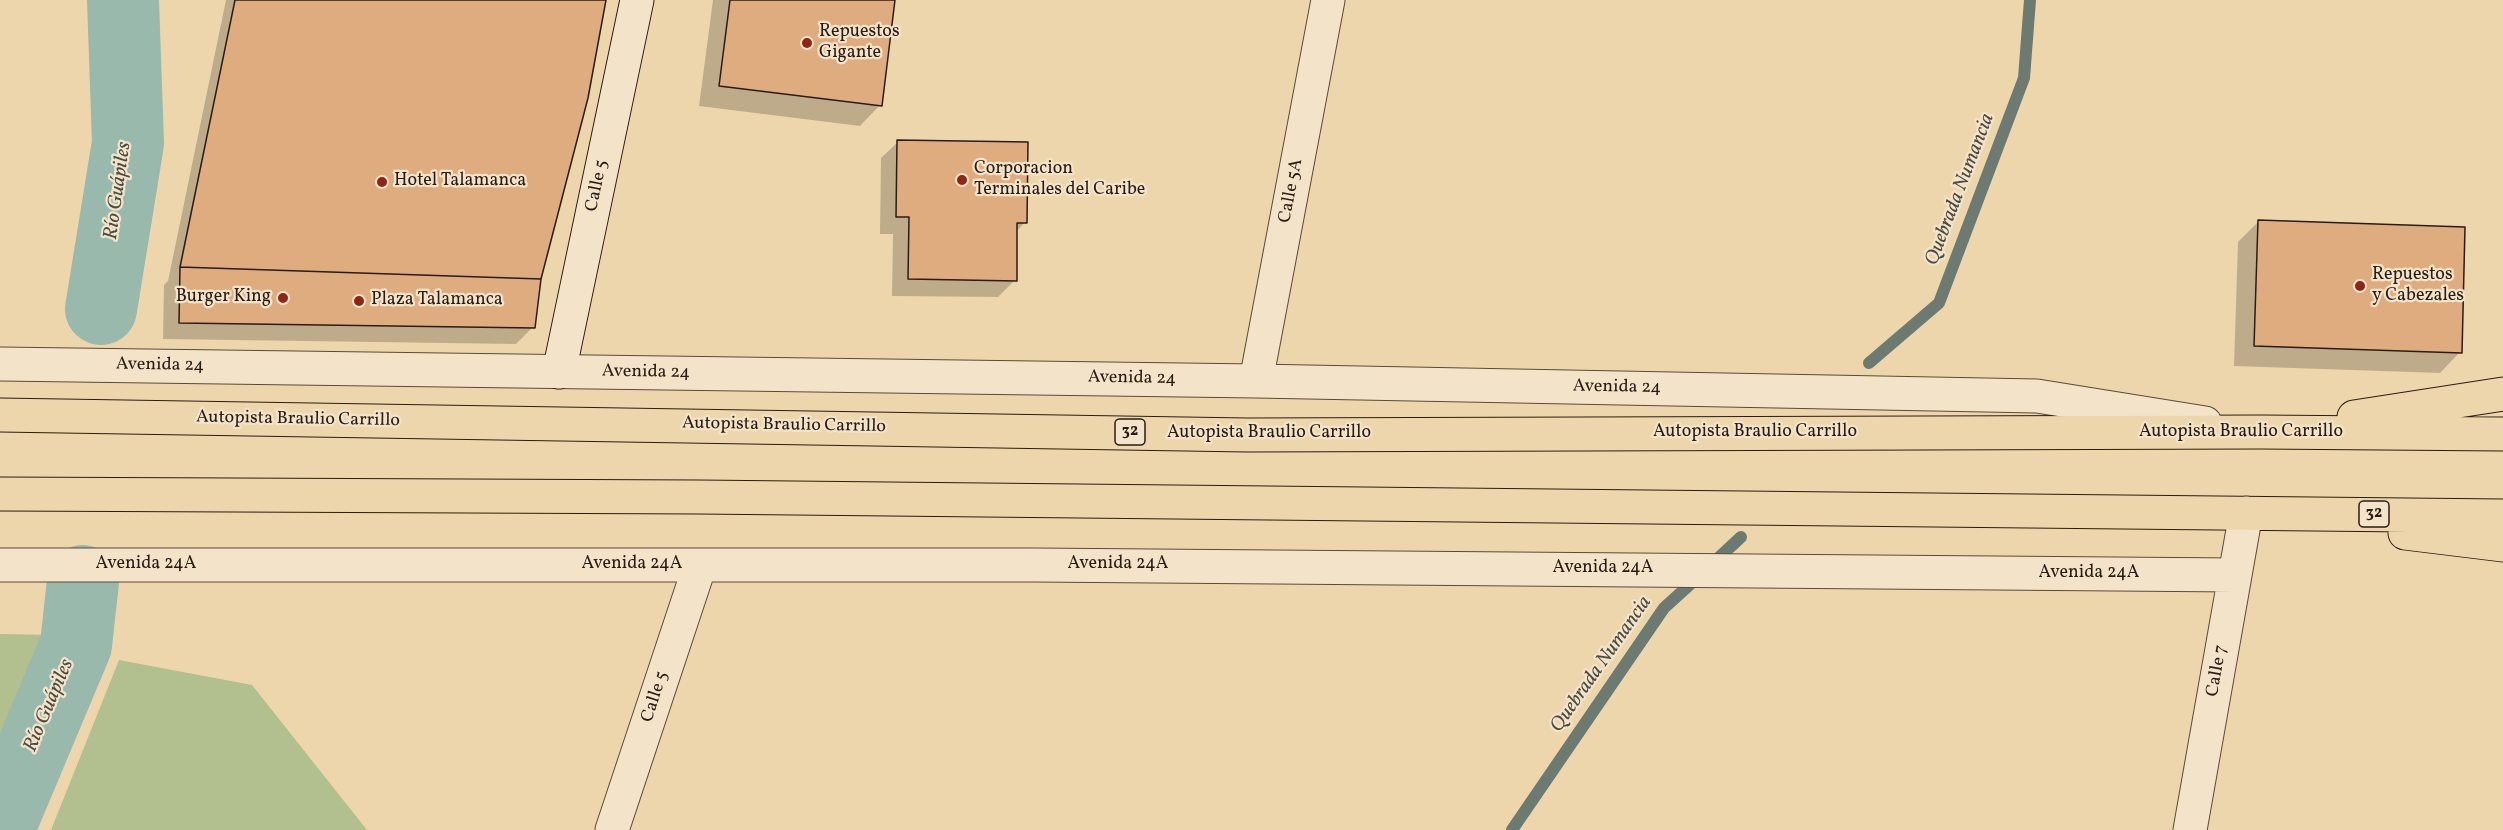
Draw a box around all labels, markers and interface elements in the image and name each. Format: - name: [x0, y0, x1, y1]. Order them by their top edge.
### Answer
- place label: Repuestos Gigante: [819, 22, 900, 64]
- marker: Repuestos Gigante: [800, 36, 814, 50]
- water label: Quebrada Numancia: [1921, 111, 2001, 269]
- water label: Río Guápiles: [100, 141, 138, 241]
- street label: Calle 5A: [1275, 157, 1309, 225]
- street label: Calle 5: [582, 158, 614, 214]
- place label: Corporacion Terminales del Caribe: [974, 159, 1145, 201]
- place label: Hotel Talamanca: [394, 171, 526, 193]
- marker: Corporacion Terminales del Caribe: [955, 173, 969, 187]
- marker: Hotel Talamanca: [375, 175, 389, 189]
- place label: Repuestos y Cabezales: [2372, 265, 2464, 308]
- marker: Repuestos y Cabezales: [2353, 279, 2367, 293]
- place label: Burger King: [176, 287, 271, 309]
- place label: Plaza Talamanca: [371, 290, 503, 312]
- marker: Burger King: [276, 291, 290, 305]
- marker: Plaza Talamanca: [352, 294, 366, 308]
- street label: Avenida 24: [116, 354, 204, 378]
- street label: Avenida 24: [602, 361, 690, 385]
- street label: Avenida 24: [1088, 367, 1176, 391]
- street label: Avenida 24: [1573, 376, 1661, 400]
- street label: Autopista Braulio Carrillo: [196, 407, 400, 433]
- street label: Autopista Braulio Carrillo: [682, 413, 886, 439]
- road number: 32: [1115, 419, 1145, 445]
- street label: Autopista Braulio Carrillo: [1653, 422, 1857, 444]
- street label: Autopista Braulio Carrillo: [2139, 422, 2343, 444]
- street label: Autopista Braulio Carrillo: [1167, 423, 1371, 445]
- road number: 32: [2359, 501, 2389, 527]
- street label: Avenida 24A: [96, 554, 196, 576]
- street label: Avenida 24A: [582, 554, 682, 576]
- street label: Avenida 24A: [1068, 554, 1168, 576]
- street label: Avenida 24A: [1553, 558, 1653, 580]
- street label: Avenida 24A: [2039, 563, 2139, 585]
- water label: Quebrada Numancia: [1546, 592, 1658, 738]
- street label: Calle 7: [2203, 643, 2233, 699]
- water label: Río Guápiles: [20, 656, 80, 756]
- street label: Calle 5: [638, 669, 674, 725]

